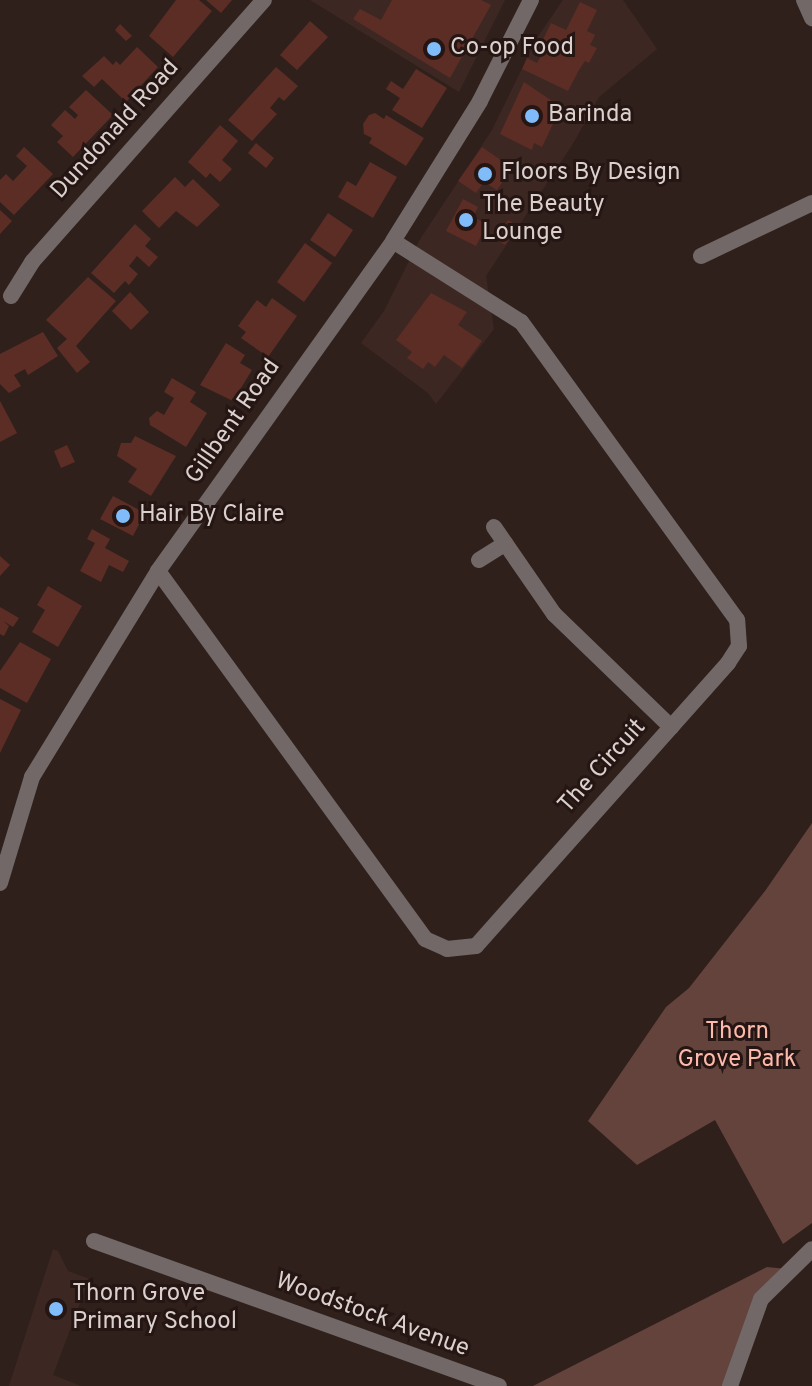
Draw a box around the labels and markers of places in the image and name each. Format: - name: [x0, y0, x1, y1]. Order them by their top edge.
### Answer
- place label: Co-op Food: [450, 35, 574, 63]
- marker: Co-op Food: [425, 40, 443, 58]
- place label: Barinda: [548, 102, 632, 130]
- marker: Barinda: [523, 107, 541, 125]
- place label: Floors By Design: [501, 160, 681, 188]
- marker: Floors By Design: [476, 165, 494, 183]
- place label: The Beauty Lounge: [482, 192, 605, 248]
- marker: The Beauty Lounge: [457, 211, 475, 229]
- place label: Hair By Claire: [139, 502, 284, 530]
- marker: Hair By Claire: [114, 507, 132, 525]
- place label: Thorn Grove Primary School: [72, 1281, 237, 1337]
- marker: Thorn Grove Primary School: [47, 1300, 65, 1318]

